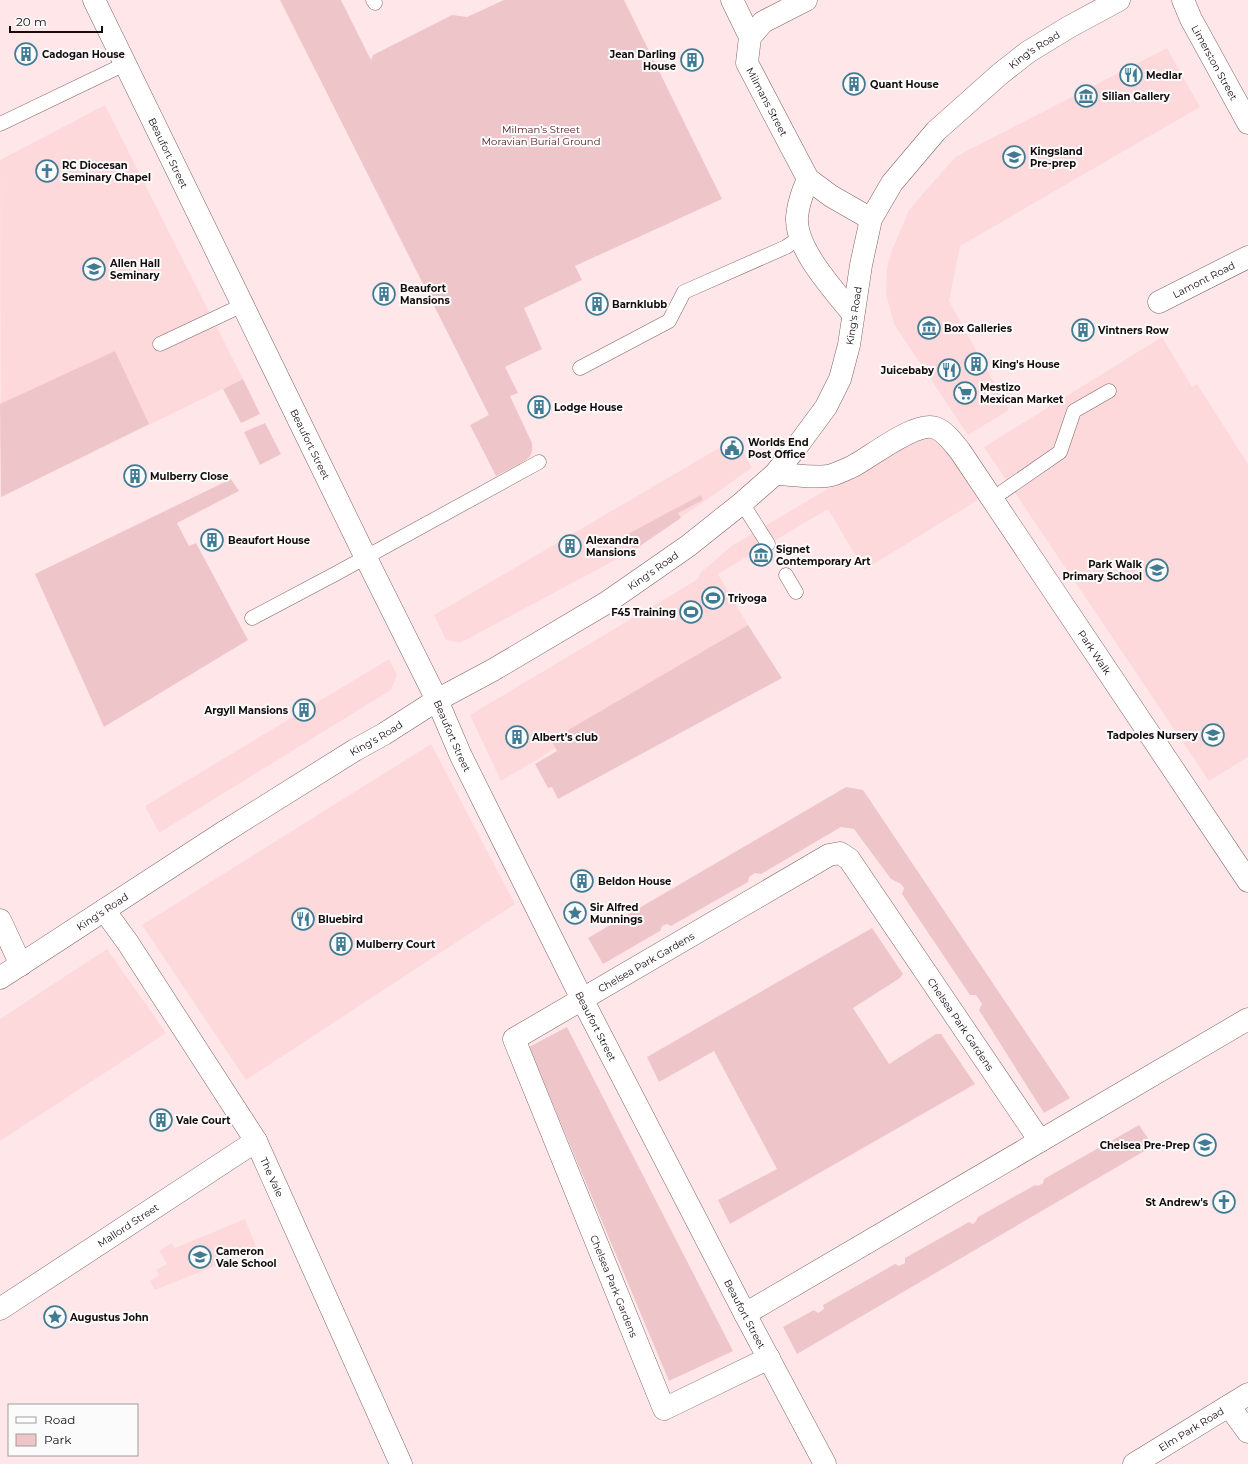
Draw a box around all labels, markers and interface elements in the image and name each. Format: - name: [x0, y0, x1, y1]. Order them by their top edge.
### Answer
- scale bar: [10, 8, 102, 34]
- text: 20 m: [16, 14, 47, 29]
- street label: Limerston Street: [1188, 23, 1240, 102]
- street label: King's Road: [1006, 28, 1062, 72]
- building icon: Cadogan House: [13, 41, 39, 67]
- building icon: Jean Darling House: [679, 47, 705, 73]
- place label: Cadogan House: [42, 48, 125, 61]
- place label: Jean Darling House: [609, 48, 676, 73]
- restaurant icon: Medlar: [1118, 62, 1144, 88]
- street label: Milmans Street: [743, 65, 790, 139]
- place label: Medlar: [1146, 69, 1183, 82]
- building icon: Quant House: [841, 71, 867, 97]
- place label: Quant House: [870, 78, 939, 91]
- museum icon: Silian Gallery: [1073, 83, 1099, 109]
- place label: Silian Gallery: [1102, 90, 1171, 103]
- street label: Beaufort Street: [145, 116, 191, 190]
- park label: Milman's Street Moravian Burial Ground: [482, 123, 600, 148]
- school or university icon: Kingsland Pre-prep: [1001, 144, 1027, 170]
- place label: Kingsland Pre-prep: [1030, 145, 1083, 170]
- church icon: RC Diocesan Seminary Chapel: [34, 158, 60, 184]
- place label: RC Diocesan Seminary Chapel: [62, 159, 151, 184]
- school or university icon: Allen Hall Seminary: [81, 256, 107, 282]
- place label: Allen Hall Seminary: [109, 257, 161, 282]
- street label: Lamont Road: [1170, 259, 1237, 301]
- building icon: Beaufort Mansions: [371, 281, 397, 307]
- place label: Beaufort Mansions: [400, 282, 450, 307]
- street label: King's Road: [843, 286, 865, 346]
- building icon: Barnklubb: [584, 291, 610, 317]
- place label: Barnklubb: [612, 298, 667, 311]
- museum icon: Box Galleries: [916, 315, 942, 341]
- building icon: Vintners Row: [1070, 317, 1096, 343]
- place label: Box Galleries: [944, 322, 1013, 335]
- place label: Vintners Row: [1097, 324, 1169, 337]
- building icon: King's House: [963, 351, 989, 377]
- restaurant icon: Juicebaby: [936, 357, 962, 383]
- place label: King's House: [992, 358, 1060, 371]
- place label: Juicebaby: [880, 364, 935, 377]
- supermarket icon: Mestizo Mexican Market: [952, 380, 978, 406]
- place label: Mestizo Mexican Market: [980, 381, 1064, 406]
- building icon: Lodge House: [526, 394, 552, 420]
- place label: Lodge House: [554, 401, 623, 414]
- street label: Beaufort Street: [287, 407, 333, 482]
- public building icon: Worlds End Post Office: [719, 435, 745, 461]
- place label: Worlds End Post Office: [748, 436, 809, 461]
- building icon: Mulberry Close: [122, 463, 148, 489]
- place label: Mulberry Close: [150, 470, 228, 483]
- building icon: Beaufort House: [199, 527, 225, 553]
- building icon: Alexandra Mansions: [557, 533, 583, 559]
- place label: Beaufort House: [228, 534, 310, 547]
- place label: Alexandra Mansions: [585, 534, 639, 559]
- museum icon: Signet Contemporary Art: [748, 542, 774, 568]
- place label: Signet Contemporary Art: [776, 543, 871, 568]
- street label: King's Road: [625, 549, 681, 593]
- school or university icon: Park Walk Primary School: [1144, 557, 1170, 583]
- place label: Park Walk Primary School: [1062, 558, 1142, 583]
- sports icon: Triyoga: [700, 585, 726, 611]
- place label: Triyoga: [728, 592, 767, 605]
- sports icon: F45 Training: [678, 599, 704, 625]
- place label: F45 Training: [611, 606, 676, 619]
- street label: Park Walk: [1075, 628, 1114, 677]
- building icon: Argyll Mansions: [291, 697, 317, 723]
- street label: Beaufort Street: [431, 698, 474, 774]
- place label: Argyll Mansions: [204, 704, 289, 717]
- street label: King's Road: [347, 718, 405, 759]
- school or university icon: Tadpoles Nursery: [1200, 722, 1226, 748]
- building icon: Albert’s club: [504, 724, 530, 750]
- place label: Tadpoles Nursery: [1107, 729, 1199, 742]
- place label: Albert’s club: [531, 731, 598, 744]
- building icon: Beldon House: [569, 868, 595, 894]
- place label: Beldon House: [598, 875, 671, 888]
- street label: King's Road: [74, 890, 131, 933]
- place icon: Sir Alfred Munnings: [562, 900, 588, 926]
- place label: Sir Alfred Munnings: [590, 901, 643, 926]
- restaurant icon: Bluebird: [290, 906, 316, 932]
- place label: Bluebird: [318, 913, 363, 926]
- street label: Chelsea Park Gardens: [596, 929, 697, 995]
- building icon: Mulberry Court: [328, 931, 354, 957]
- place label: Mulberry Court: [356, 938, 436, 951]
- street label: Chelsea Park Gardens: [925, 975, 997, 1073]
- street label: Beaufort Street: [572, 989, 619, 1064]
- building icon: Vale Court: [148, 1107, 174, 1133]
- place label: Vale Court: [175, 1114, 231, 1127]
- school or university icon: Chelsea Pre-Prep: [1192, 1132, 1218, 1158]
- place label: Chelsea Pre-Prep: [1100, 1139, 1190, 1152]
- street label: The Vale: [257, 1155, 286, 1199]
- church icon: St Andrew's: [1211, 1189, 1237, 1215]
- place label: St Andrew's: [1145, 1196, 1209, 1209]
- street label: Mallord Street: [95, 1201, 161, 1250]
- street label: Chelsea Park Gardens: [587, 1233, 640, 1340]
- school or university icon: Cameron Vale School: [187, 1244, 213, 1270]
- place label: Cameron Vale School: [215, 1245, 277, 1270]
- street label: Beaufort Street: [721, 1277, 768, 1351]
- place icon: Augustus John: [42, 1304, 68, 1330]
- place label: Augustus John: [69, 1311, 149, 1324]
- legend: [8, 1404, 138, 1456]
- street label: Elm Park Road: [1156, 1404, 1226, 1454]
- text: Road: [44, 1412, 75, 1427]
- text: Park: [44, 1432, 72, 1447]

